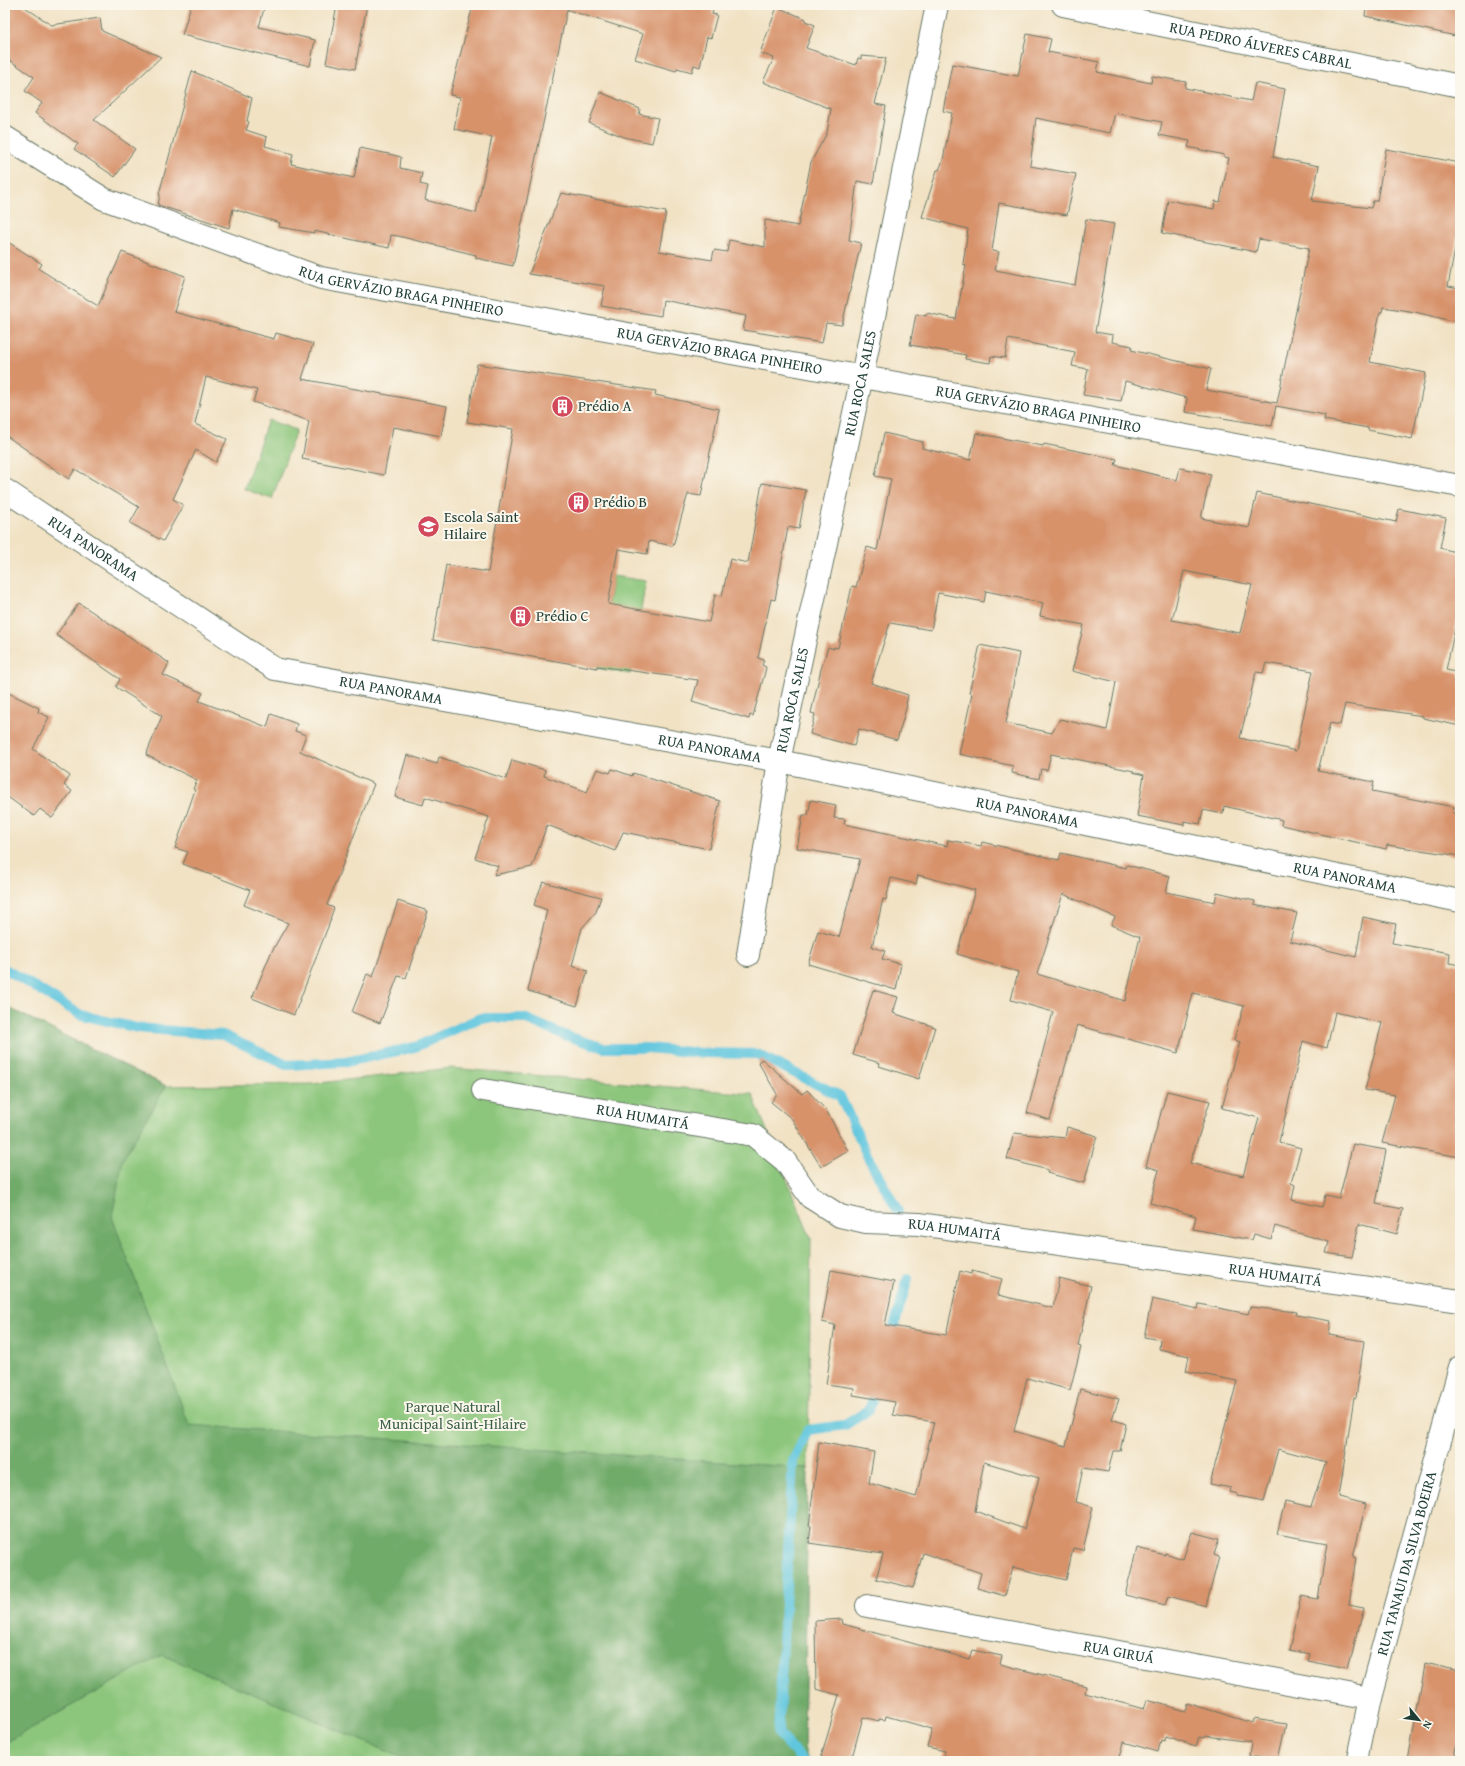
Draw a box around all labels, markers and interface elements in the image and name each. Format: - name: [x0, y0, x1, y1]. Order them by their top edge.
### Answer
- street label: RUA PEDRO ÁLVERES CABRAL: [1168, 16, 1355, 74]
- street label: RUA GERVÁZIO BRAGA PINHEIRO: [296, 260, 505, 321]
- street label: RUA GERVÁZIO BRAGA PINHEIRO: [615, 321, 824, 379]
- street label: RUA ROCA SALES: [838, 329, 881, 437]
- street label: RUA GERVÁZIO BRAGA PINHEIRO: [934, 379, 1143, 438]
- building icon: Prédio A: [549, 393, 575, 419]
- place label: Prédio A: [578, 395, 632, 416]
- building icon: Prédio B: [565, 489, 591, 515]
- place label: Prédio B: [594, 491, 647, 512]
- place label: Escola Saint Hilaire: [444, 506, 519, 544]
- street label: RUA PANORAMA: [44, 510, 143, 586]
- school or university icon: Escola Saint Hilaire: [416, 513, 442, 539]
- building icon: Prédio C: [508, 603, 534, 629]
- place label: Prédio C: [536, 605, 589, 626]
- street label: RUA ROCA SALES: [770, 645, 813, 754]
- street label: RUA PANORAMA: [338, 670, 445, 709]
- street label: RUA PANORAMA: [657, 728, 763, 768]
- street label: RUA PANORAMA: [974, 791, 1081, 832]
- street label: RUA PANORAMA: [1292, 856, 1398, 898]
- street label: RUA HUMAITÁ: [595, 1098, 691, 1134]
- street label: RUA HUMAITÁ: [908, 1213, 1003, 1246]
- street label: RUA HUMAITÁ: [1228, 1257, 1323, 1291]
- park label: Parque Natural Municipal Saint-Hilaire: [380, 1396, 526, 1434]
- street label: RUA TANAUI DA SILVA BOEIRA: [1371, 1468, 1441, 1658]
- street label: RUA GIRUÁ: [1082, 1635, 1156, 1668]
- north arrow: [1399, 1700, 1439, 1740]
- text: N: [1419, 1718, 1437, 1733]

